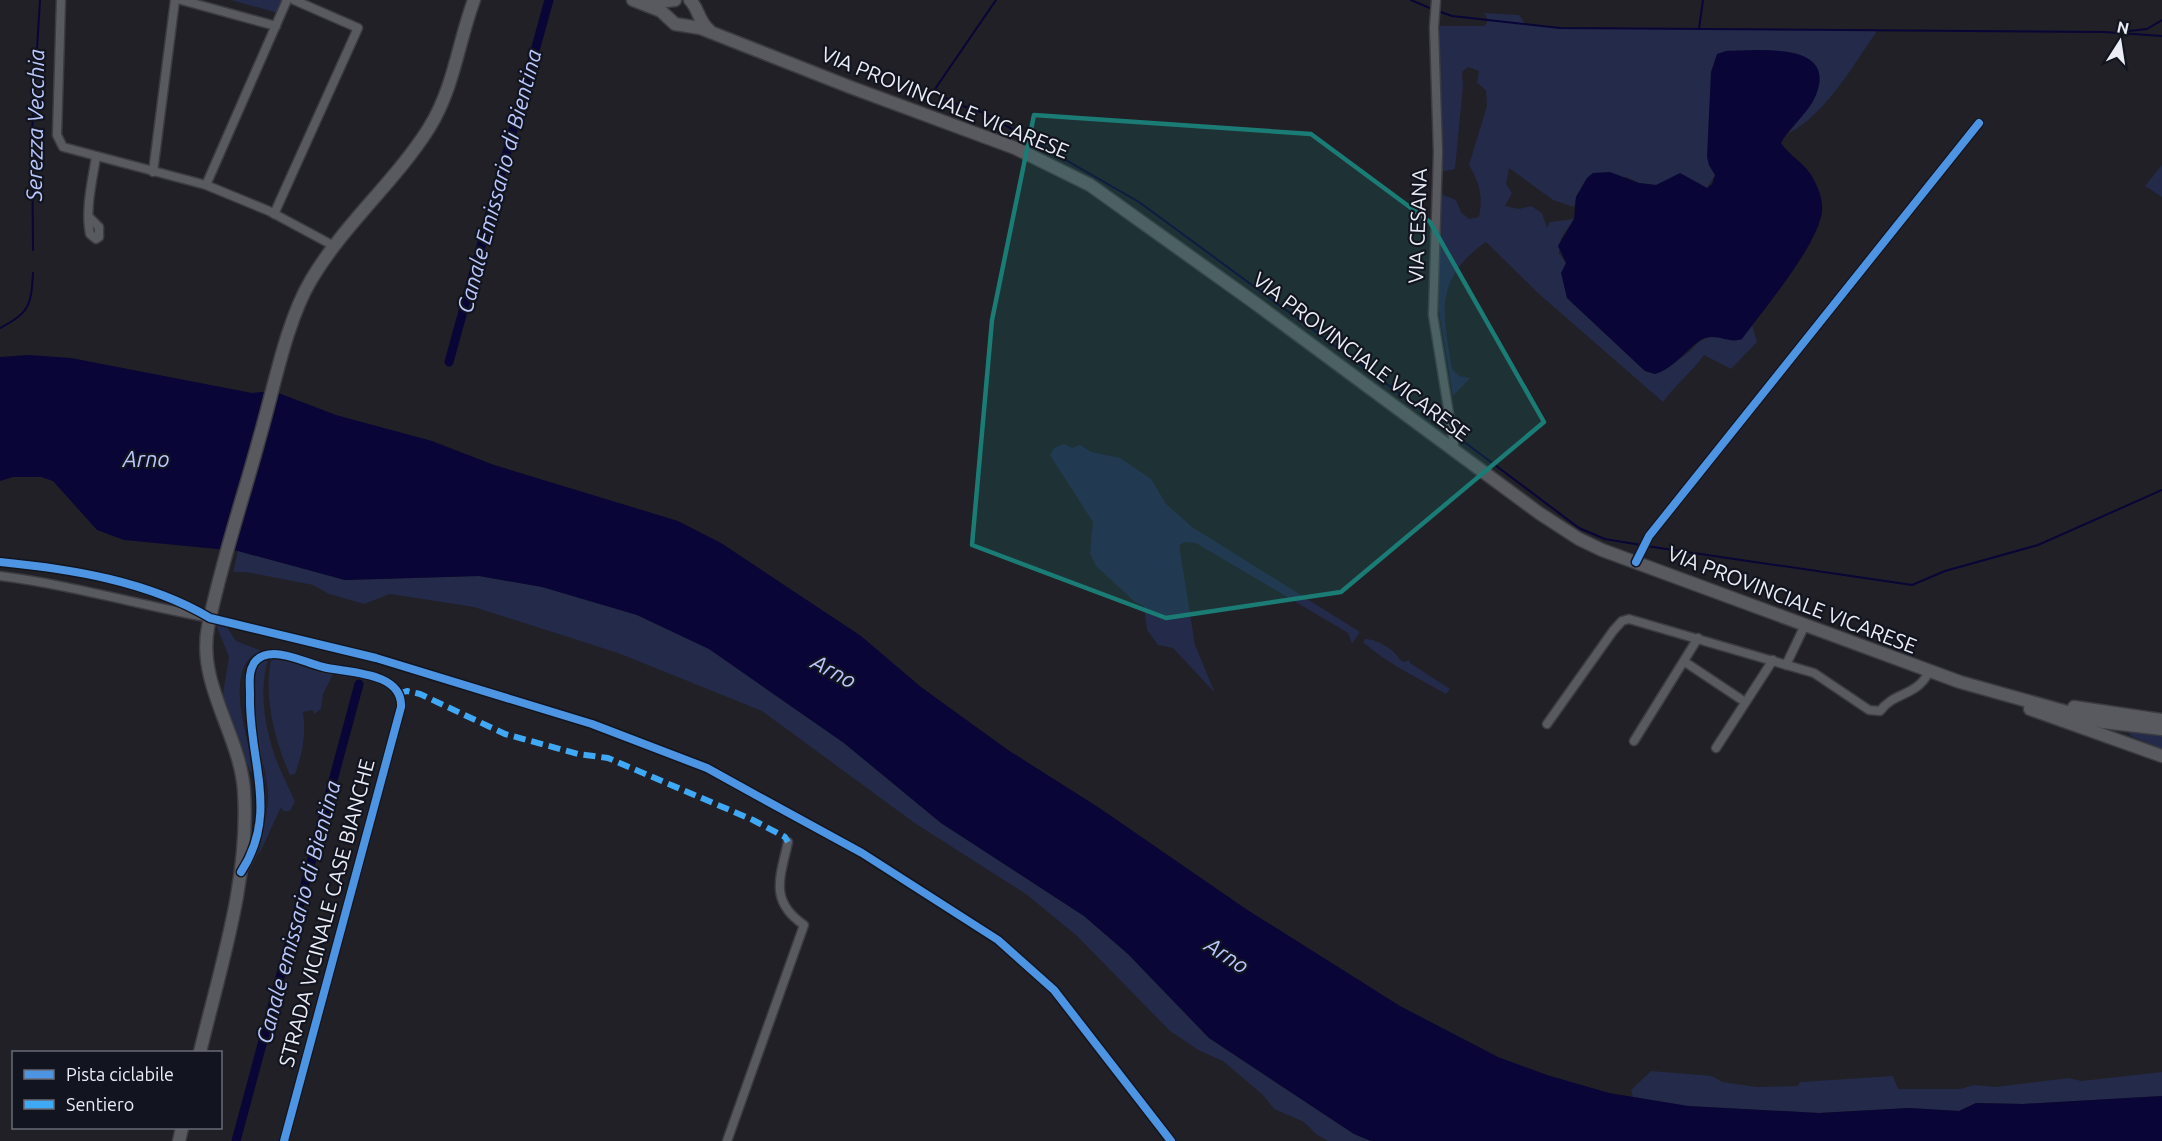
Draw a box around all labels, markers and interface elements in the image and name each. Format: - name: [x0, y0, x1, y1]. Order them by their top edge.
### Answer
- north arrow: [2090, 12, 2150, 72]
- text: N: [2115, 17, 2131, 37]
- street label: VIA PROVINCIALE VICARESE: [818, 41, 1073, 163]
- water label: Canale Emissario di Bientina: [451, 46, 546, 315]
- water label: Serezza Vecchia: [21, 49, 48, 202]
- street label: VIA CESANA: [1403, 168, 1431, 284]
- street label: VIA PROVINCIALE VICARESE: [1249, 267, 1475, 446]
- water label: Arno: [122, 446, 169, 471]
- street label: VIA PROVINCIALE VICARESE: [1664, 540, 1920, 658]
- water label: Arno: [807, 648, 861, 693]
- street label: STRADA VICINALE CASE BIANCHE: [273, 756, 379, 1069]
- water label: Canale emissario di Bientina: [250, 778, 345, 1046]
- water label: Arno: [1200, 931, 1254, 978]
- legend: [12, 1051, 222, 1129]
- text: Pista ciclabile: [66, 1064, 174, 1084]
- text: Sentiero: [66, 1094, 134, 1114]

